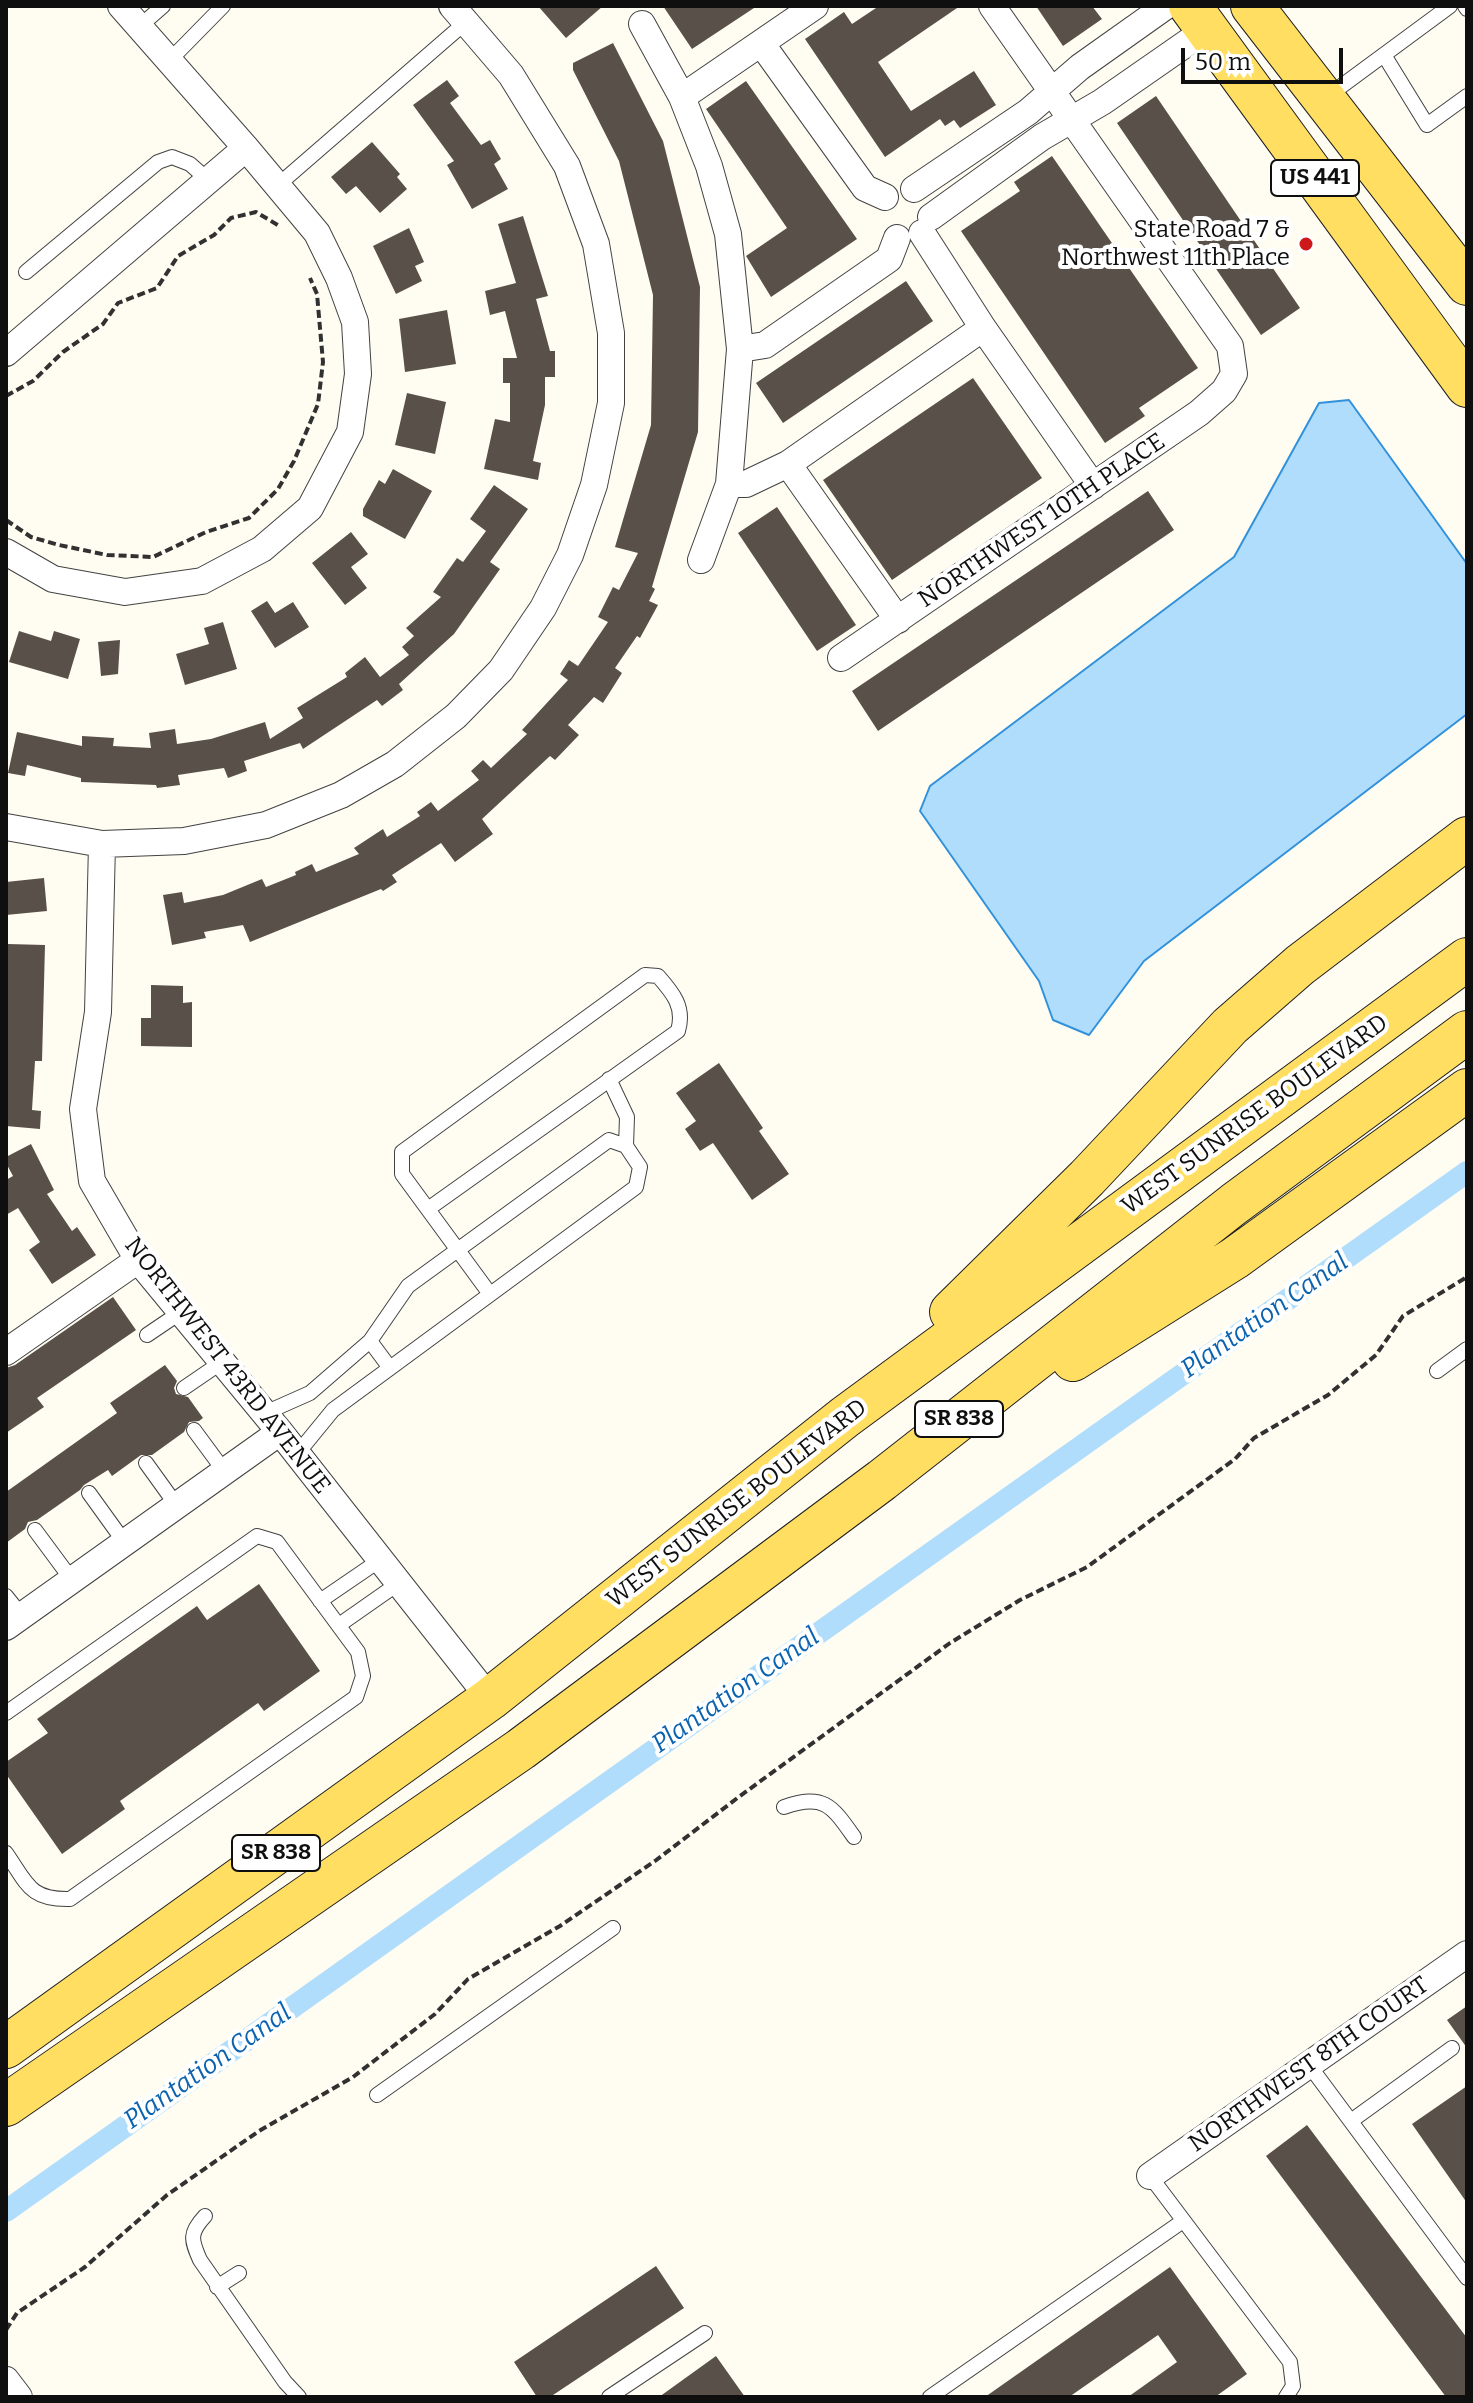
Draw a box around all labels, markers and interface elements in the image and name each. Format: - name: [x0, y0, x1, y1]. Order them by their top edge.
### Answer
- scale bar: [1185, 32, 1347, 82]
- text: 50 m: [1195, 48, 1251, 76]
- road number: US 441: [1271, 160, 1359, 196]
- place label: State Road 7 & Northwest 11th Place: [1061, 216, 1290, 272]
- marker: State Road 7 & Northwest 11th Place: [1297, 235, 1315, 253]
- street label: NORTHWEST 10TH PLACE: [913, 428, 1171, 614]
- street label: WEST SUNRISE BOULEVARD: [1116, 1009, 1394, 1221]
- street label: NORTHWEST 43RD AVENUE: [118, 1232, 336, 1500]
- water label: Plantation Canal: [1175, 1247, 1355, 1385]
- street label: WEST SUNRISE BOULEVARD: [601, 1394, 873, 1614]
- road number: SR 838: [915, 1401, 1003, 1437]
- water label: Plantation Canal: [646, 1622, 826, 1760]
- road number: SR 838: [232, 1835, 320, 1871]
- street label: NORTHWEST 8TH COURT: [1184, 1971, 1434, 2159]
- water label: Plantation Canal: [118, 1998, 298, 2136]

